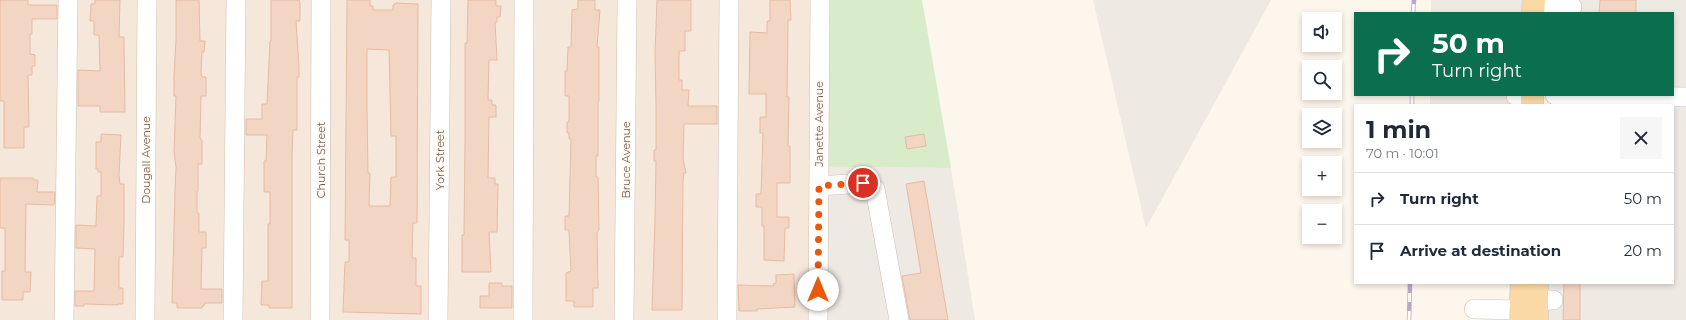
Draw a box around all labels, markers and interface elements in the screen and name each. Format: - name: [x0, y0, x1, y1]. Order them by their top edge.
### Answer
- map controls: [1302, 12, 1342, 244]
- button: sound: [1302, 12, 1342, 52]
- text: 50 m: [1432, 26, 1505, 60]
- icon: right: [1366, 28, 1418, 80]
- button: search: [1302, 60, 1342, 100]
- text: Turn right: [1432, 60, 1522, 82]
- street label: Janette Avenue: [812, 81, 826, 168]
- button: layers: [1302, 108, 1342, 148]
- text: 1 min: [1366, 115, 1431, 144]
- street label: Dougall Avenue: [139, 116, 153, 204]
- button: close: [1620, 117, 1662, 159]
- street label: Church Street: [314, 121, 328, 198]
- street label: Bruce Avenue: [619, 121, 633, 199]
- street label: York Street: [433, 129, 447, 190]
- text: 70 m · 10:01: [1366, 145, 1439, 161]
- button: +: [1302, 156, 1342, 196]
- pin: [846, 166, 880, 200]
- icon: arrive: [852, 172, 874, 194]
- icon: right: [1366, 188, 1388, 210]
- text: Turn right: [1400, 189, 1479, 208]
- text: 50 m: [1624, 189, 1662, 208]
- button: −: [1302, 204, 1342, 244]
- icon: arrive: [1366, 240, 1388, 262]
- text: Arrive at destination: [1400, 241, 1561, 260]
- text: 20 m: [1624, 241, 1662, 260]
- position arrow: [797, 269, 839, 311]

